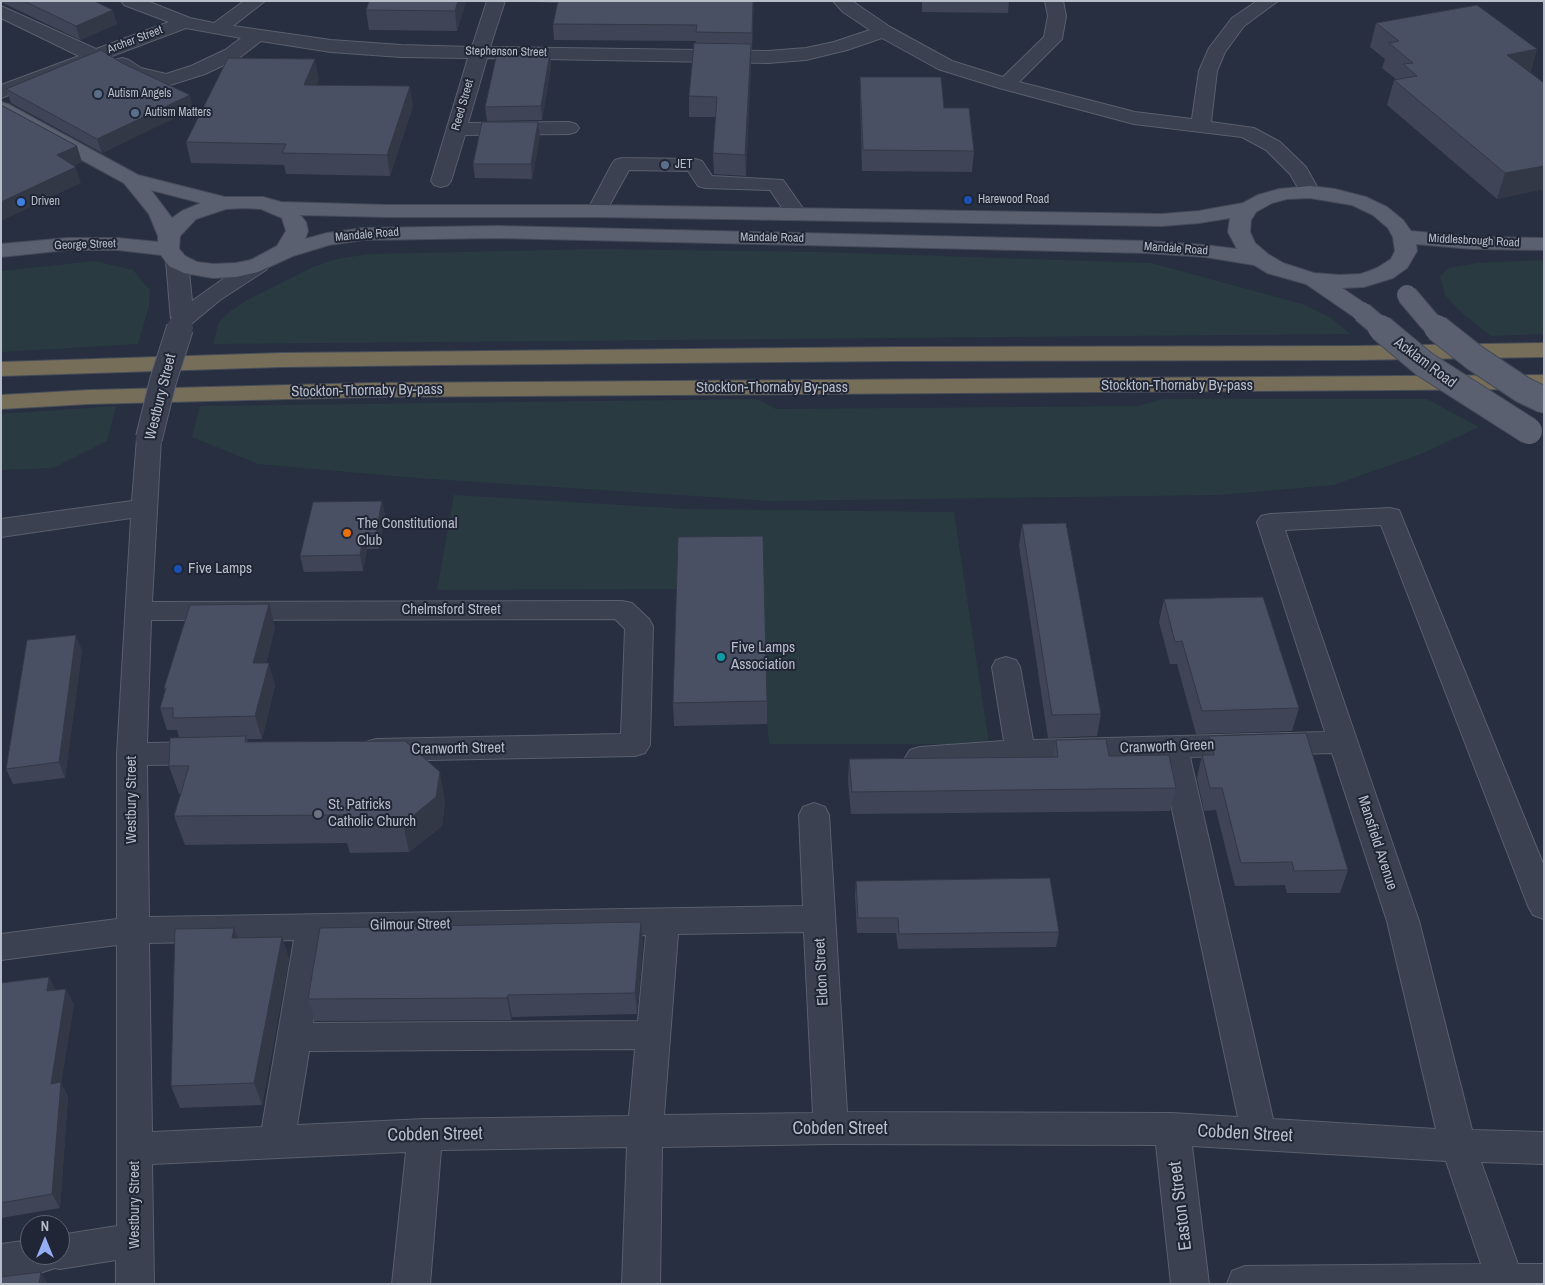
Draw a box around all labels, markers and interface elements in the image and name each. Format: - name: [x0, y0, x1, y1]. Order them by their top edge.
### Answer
- street label: Archer Street: [105, 23, 165, 57]
- street label: Stephenson Street: [465, 44, 547, 60]
- street label: Reed Street: [449, 78, 477, 132]
- place label: Autism Angels: [108, 87, 171, 101]
- marker: Autism Angels: [92, 88, 104, 100]
- place label: Autism Matters: [145, 106, 211, 120]
- marker: Autism Matters: [129, 107, 141, 119]
- place label: JET: [675, 158, 692, 172]
- marker: JET: [659, 159, 671, 171]
- place label: Harewood Road: [978, 193, 1049, 207]
- marker: Harewood Road: [962, 194, 974, 206]
- place label: Driven: [31, 195, 60, 209]
- marker: Driven: [15, 196, 27, 208]
- street label: Mandale Road: [334, 225, 400, 245]
- street label: Mandale Road: [740, 230, 804, 246]
- street label: Middlesbrough Road: [1428, 231, 1520, 251]
- street label: George Street: [54, 237, 116, 253]
- street label: Mandale Road: [1144, 240, 1208, 258]
- street label: Acklam Road: [1390, 334, 1460, 392]
- street label: Westbury Street: [142, 352, 180, 442]
- street label: Stockton-Thornaby By-pass: [1101, 377, 1253, 395]
- street label: Stockton-Thornaby By-pass: [696, 379, 848, 397]
- street label: Stockton-Thornaby By-pass: [291, 381, 443, 401]
- place label: The Constitutional Club: [357, 515, 458, 550]
- marker: The Constitutional Club: [341, 527, 353, 539]
- place label: Five Lamps: [188, 560, 252, 578]
- marker: Five Lamps: [172, 563, 184, 575]
- street label: Chelmsford Street: [401, 601, 501, 619]
- place label: Five Lamps Association: [731, 639, 795, 674]
- marker: Five Lamps Association: [715, 651, 727, 663]
- street label: Cranworth Green: [1120, 736, 1214, 758]
- street label: Cranworth Street: [411, 739, 505, 759]
- street label: Westbury Street: [123, 756, 141, 844]
- street label: Mansfield Avenue: [1353, 793, 1401, 893]
- place label: St. Patricks Catholic Church: [328, 796, 416, 831]
- marker: St. Patricks Catholic Church: [312, 808, 324, 820]
- street label: Gilmour Street: [370, 915, 450, 935]
- street label: Eldon Street: [811, 938, 833, 1006]
- street label: Cobden Street: [792, 1118, 888, 1140]
- street label: Cobden Street: [1197, 1121, 1293, 1147]
- street label: Cobden Street: [387, 1123, 483, 1147]
- street label: Easton Street: [1165, 1160, 1197, 1252]
- street label: Westbury Street: [126, 1161, 144, 1249]
- north arrow: [20, 1215, 70, 1265]
- text: N: [41, 1217, 49, 1235]

